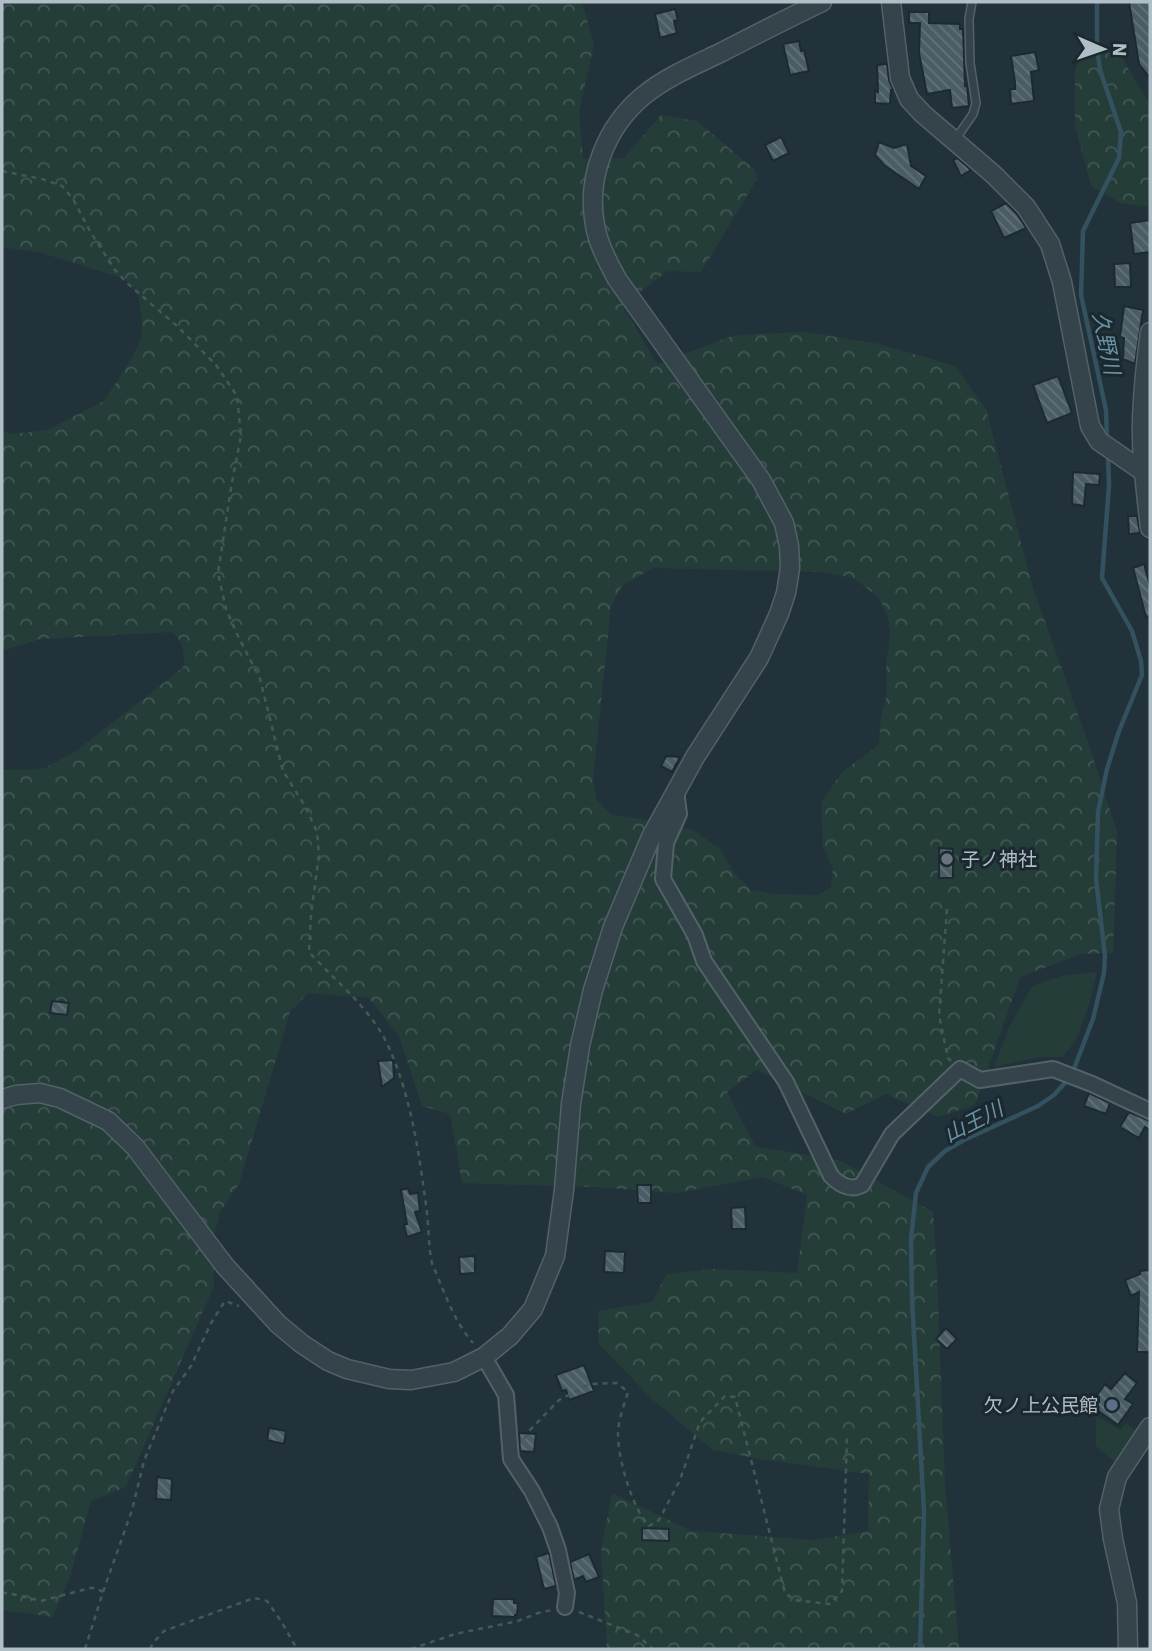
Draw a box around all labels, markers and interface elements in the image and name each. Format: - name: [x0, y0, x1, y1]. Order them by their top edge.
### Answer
- north arrow: [1068, 14, 1138, 84]
- text: N: [1108, 42, 1132, 57]
- water label: 久野川: [1087, 309, 1128, 379]
- place label: 子ノ神社: [961, 847, 1037, 871]
- marker: 子ノ神社: [939, 851, 955, 867]
- water label: 山王川: [939, 1093, 1009, 1148]
- place label: 欠ノ上公民館: [984, 1393, 1098, 1417]
- marker: 欠ノ上公民館: [1104, 1397, 1120, 1413]

